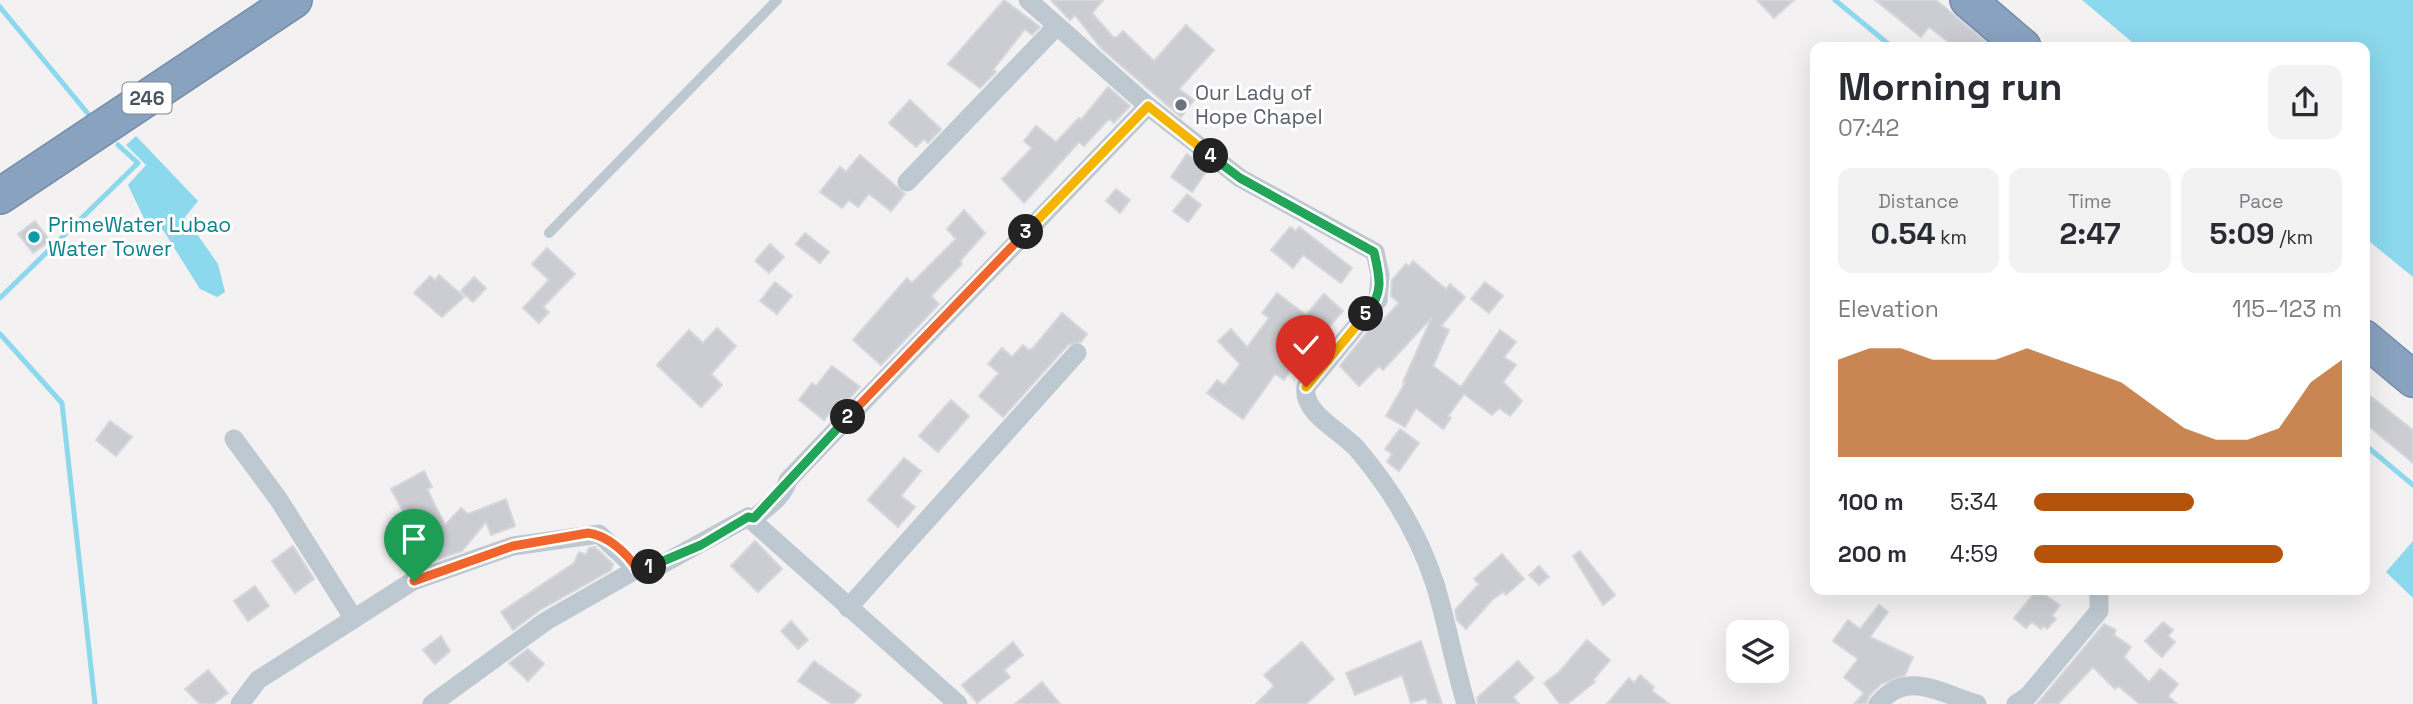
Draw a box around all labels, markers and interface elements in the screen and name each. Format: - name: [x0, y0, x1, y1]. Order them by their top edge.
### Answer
- text: Morning run: [1838, 63, 2063, 111]
- button: share: [2268, 65, 2342, 139]
- place label: Our Lady of Hope Chapel: [1195, 79, 1323, 130]
- road number: 246: [122, 82, 172, 114]
- marker: Our Lady of Hope Chapel: [1173, 97, 1189, 113]
- text: 07:42: [1838, 113, 1899, 143]
- pin: 4: [1194, 138, 1228, 174]
- text: 4: [1204, 143, 1217, 168]
- text: Distance: [1878, 189, 1959, 214]
- text: Time: [2068, 189, 2112, 214]
- text: Pace: [2239, 189, 2284, 214]
- place label: PrimeWater Lubao Water Tower: [48, 211, 231, 262]
- text: 0.54: [1870, 214, 1935, 253]
- text: 2:47: [2059, 214, 2121, 253]
- text: 5:09: [2210, 214, 2275, 253]
- pin: 3: [1009, 215, 1044, 250]
- text: 3: [1020, 219, 1031, 244]
- text: km: [1935, 225, 1967, 250]
- text: /km: [2275, 225, 2313, 250]
- marker: PrimeWater Lubao Water Tower: [26, 229, 42, 245]
- text: Elevation: [1838, 294, 1939, 324]
- text: 115–123 m: [2232, 294, 2342, 324]
- pin: 5: [1348, 296, 1384, 332]
- text: 5: [1360, 301, 1371, 326]
- pin: [1276, 315, 1336, 387]
- icon: check: [1287, 326, 1325, 364]
- pin: 2: [830, 400, 866, 434]
- text: 2: [842, 404, 853, 429]
- text: 100 m: [1838, 487, 1904, 517]
- text: 5:34: [1950, 487, 1998, 517]
- pin: [384, 509, 444, 581]
- icon: arrive: [395, 520, 433, 558]
- text: 200 m: [1838, 539, 1907, 569]
- text: 4:59: [1950, 539, 1998, 569]
- pin: 1: [632, 550, 666, 584]
- text: 1: [644, 554, 653, 579]
- map controls: [1726, 620, 1789, 683]
- button: layers: [1726, 620, 1789, 683]

